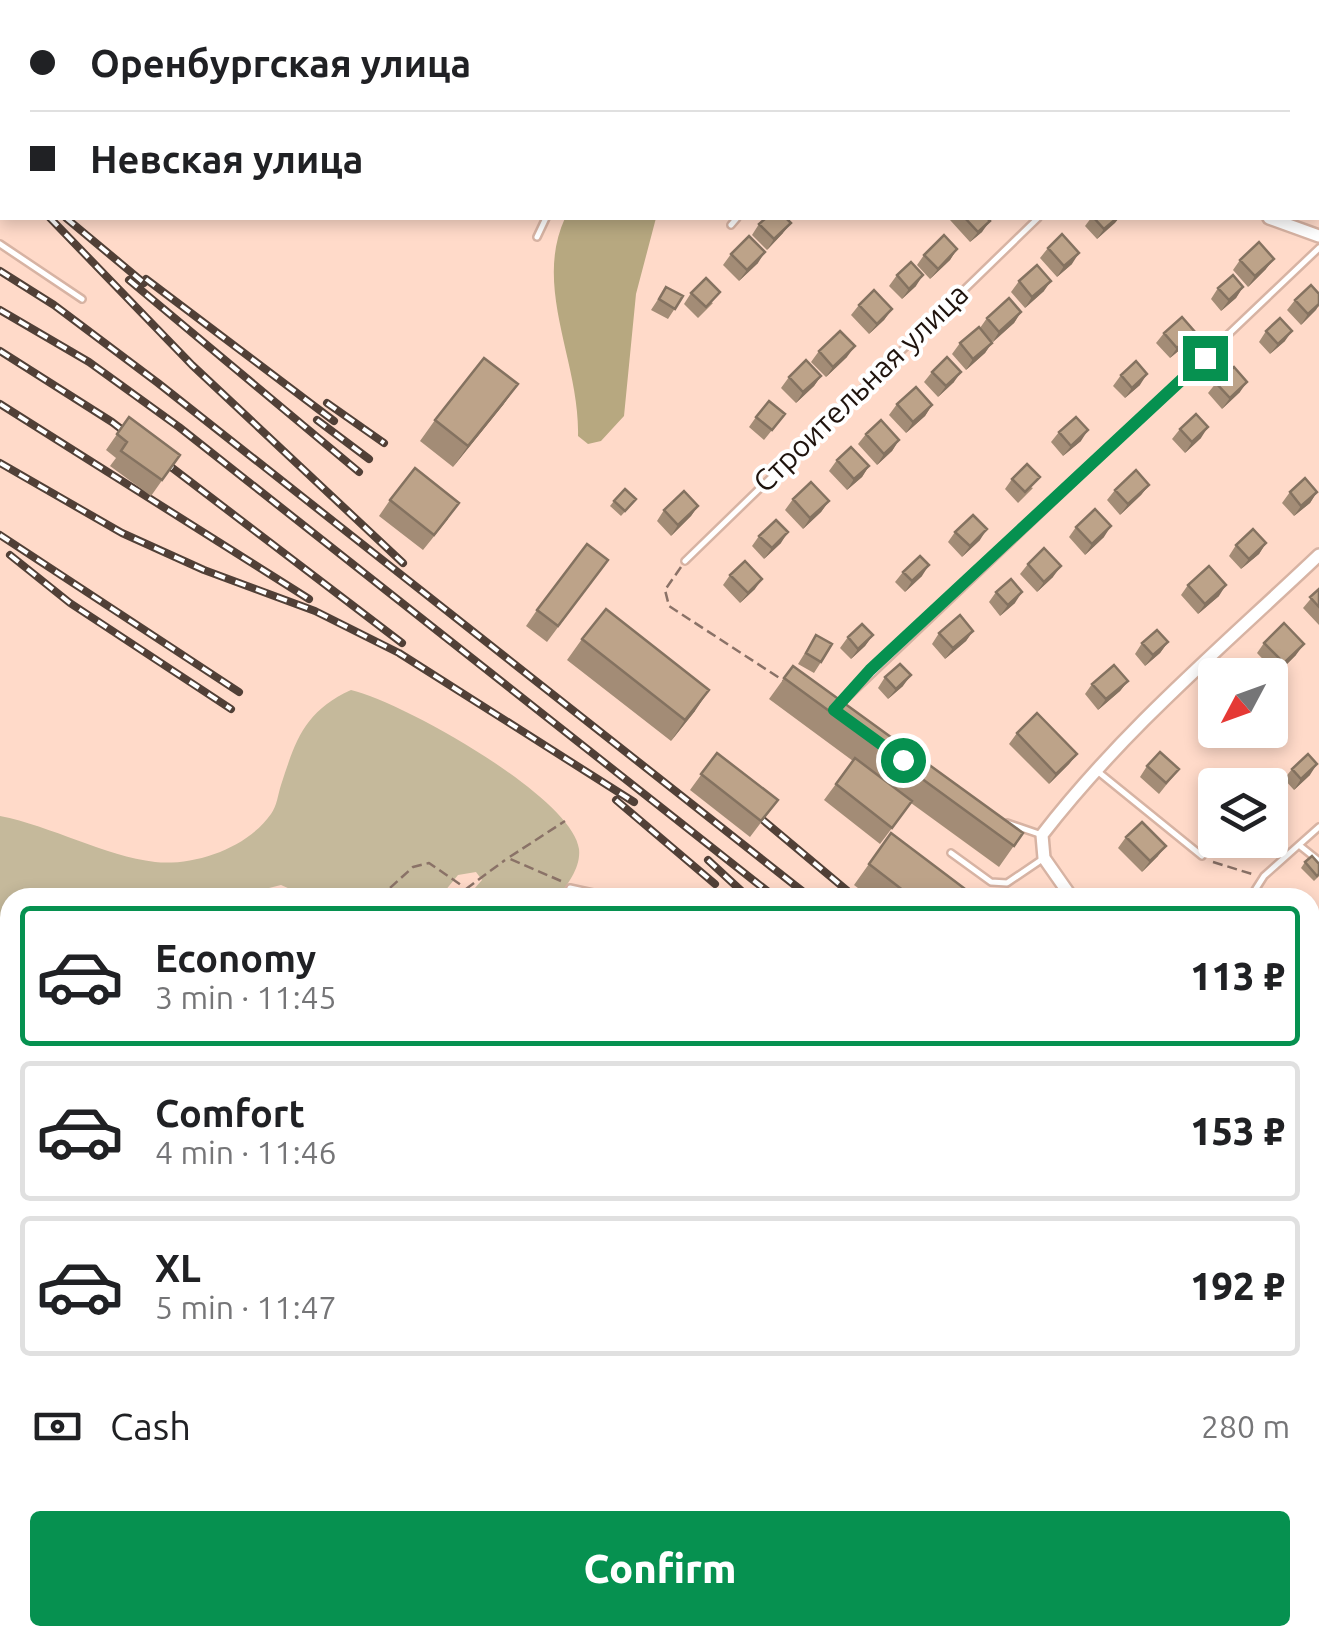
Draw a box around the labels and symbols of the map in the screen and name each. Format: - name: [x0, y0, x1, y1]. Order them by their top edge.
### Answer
- street label: Строительная улица: [746, 276, 975, 499]
- route end: [1183, 336, 1228, 381]
- north arrow: [1198, 658, 1288, 748]
- route start: [881, 738, 926, 783]

